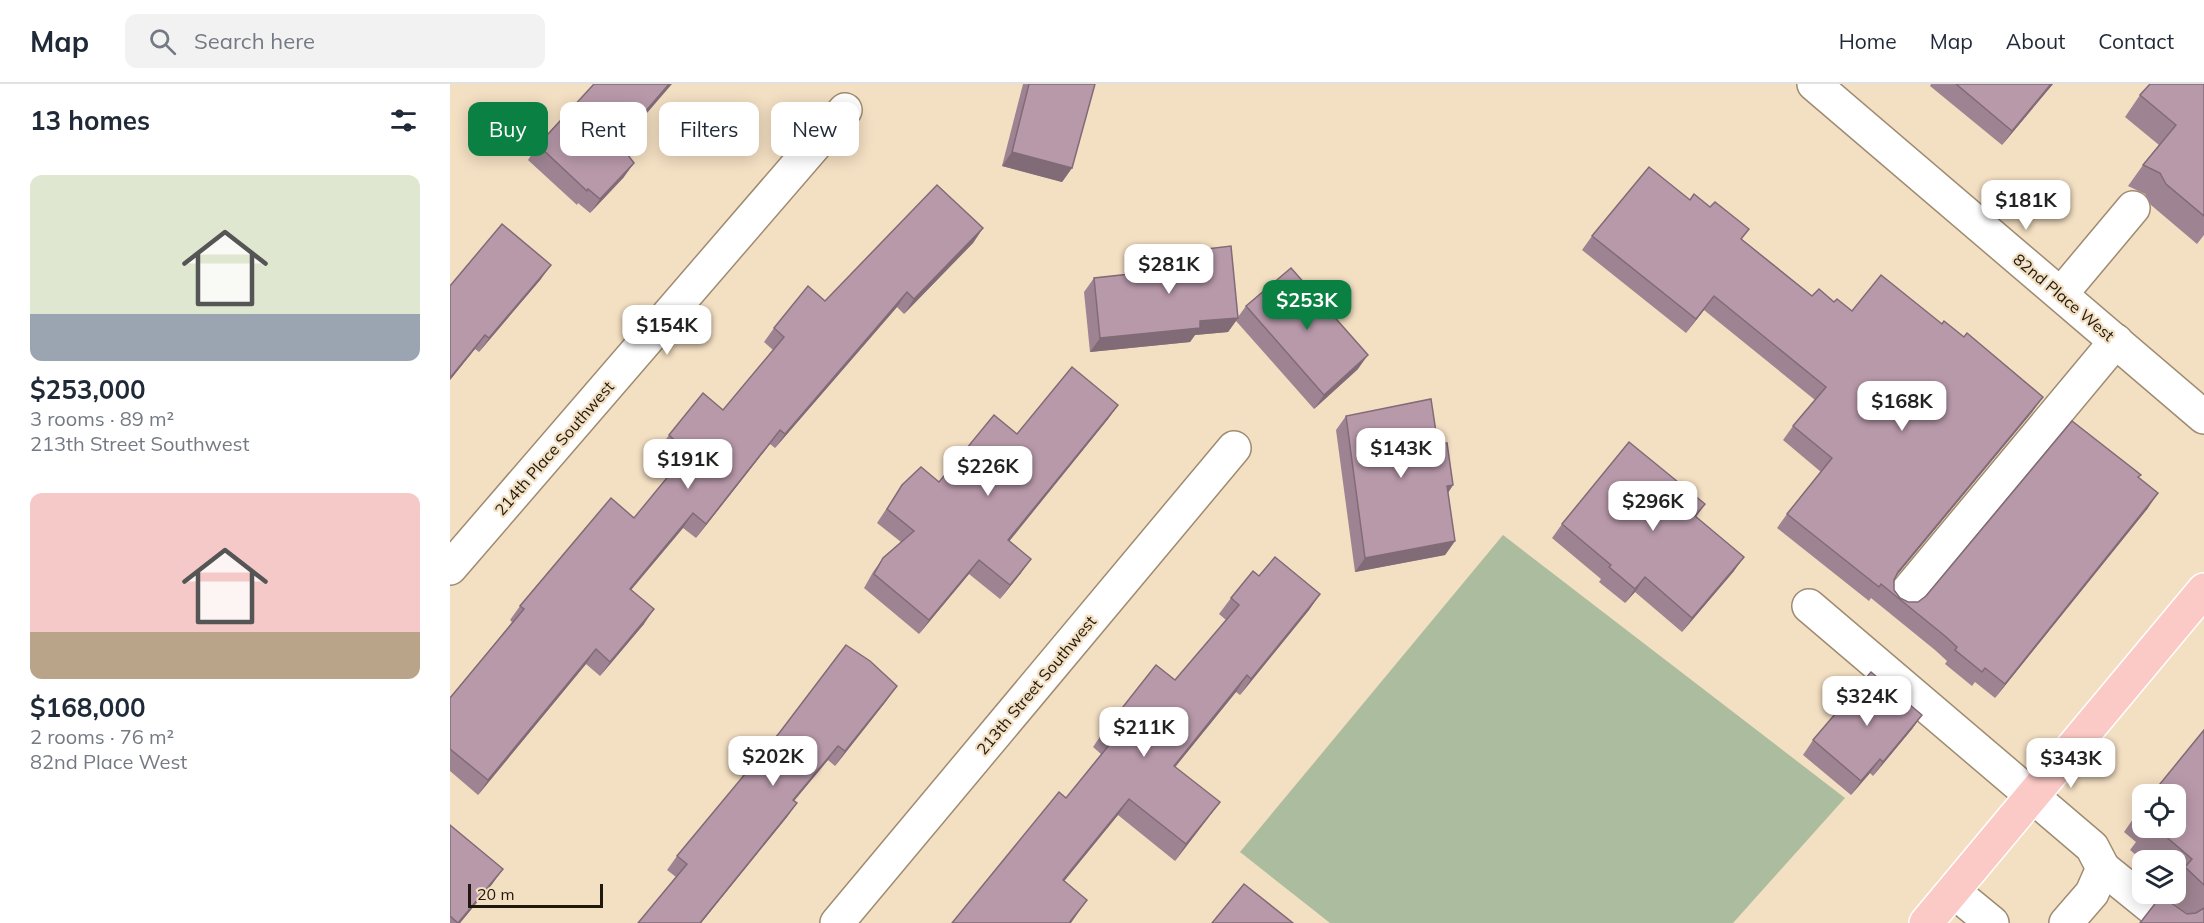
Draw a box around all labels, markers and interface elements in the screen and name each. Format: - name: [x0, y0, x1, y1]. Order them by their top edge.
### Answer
- search box: [125, 14, 545, 68]
- text: Map: [30, 24, 89, 59]
- icon: search: [146, 25, 179, 58]
- text: Search here: [194, 27, 315, 55]
- text: Home: [1839, 28, 1897, 54]
- text: Map: [1930, 28, 1973, 54]
- text: About: [2006, 28, 2065, 54]
- text: Contact: [2098, 28, 2174, 54]
- chip: Buy: [468, 102, 548, 156]
- chip: Rent: [560, 102, 647, 156]
- chip: Filters: [659, 102, 759, 156]
- chip: New: [771, 102, 859, 156]
- text: 13 homes: [30, 104, 150, 137]
- icon: filters: [387, 104, 420, 137]
- pin: $181K: [1984, 180, 2068, 231]
- text: $181K: [1995, 187, 2057, 212]
- icon: home: [171, 214, 279, 322]
- pin: $281K: [1127, 244, 1211, 295]
- street label: 82nd Place West: [2009, 249, 2119, 345]
- text: $281K: [1138, 251, 1200, 276]
- pin: $253K: [1265, 280, 1349, 331]
- text: $253K: [1276, 287, 1338, 312]
- pin: $154K: [625, 305, 709, 356]
- text: $154K: [636, 312, 698, 337]
- text: $253,000: [30, 373, 146, 406]
- street label: 214th Place Southwest: [490, 376, 618, 519]
- pin: $168K: [1860, 381, 1944, 432]
- text: $168K: [1871, 388, 1933, 413]
- text: 3 rooms · 89 m²: [30, 406, 174, 431]
- pin: $143K: [1359, 428, 1443, 479]
- text: 213th Street Southwest: [30, 431, 249, 456]
- text: $143K: [1370, 435, 1432, 460]
- pin: $191K: [646, 439, 730, 490]
- text: $191K: [657, 446, 719, 471]
- pin: $226K: [946, 446, 1030, 497]
- text: $226K: [957, 453, 1019, 478]
- pin: $296K: [1611, 481, 1695, 532]
- text: $296K: [1622, 488, 1684, 513]
- icon: home: [171, 532, 279, 640]
- street label: 213th Street Southwest: [972, 611, 1100, 759]
- pin: $324K: [1825, 676, 1909, 727]
- text: $324K: [1836, 683, 1898, 708]
- text: $168,000: [30, 691, 146, 724]
- pin: $211K: [1102, 707, 1186, 758]
- text: $211K: [1113, 714, 1175, 739]
- text: 2 rooms · 76 m²: [30, 724, 174, 749]
- pin: $202K: [731, 736, 815, 787]
- pin: $343K: [2029, 738, 2113, 789]
- text: $202K: [742, 743, 804, 768]
- text: $343K: [2040, 745, 2102, 770]
- text: 82nd Place West: [30, 749, 187, 774]
- map controls: [2132, 784, 2186, 904]
- button: locate: [2132, 784, 2186, 838]
- button: layers: [2132, 850, 2186, 904]
- scale bar: [468, 881, 603, 908]
- text: 20 m: [477, 884, 514, 904]

